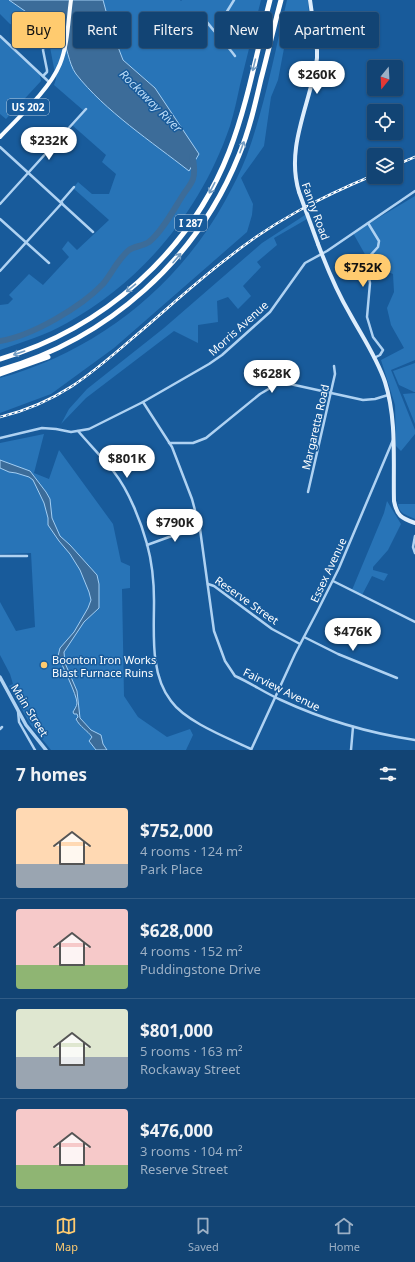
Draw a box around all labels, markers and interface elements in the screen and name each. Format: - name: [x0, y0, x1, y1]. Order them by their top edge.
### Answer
- chip: Buy: [12, 12, 65, 48]
- chip: Rent: [73, 12, 131, 48]
- chip: Filters: [139, 12, 207, 48]
- chip: New: [215, 12, 272, 48]
- chip: Apartment: [280, 12, 379, 48]
- one-way arrow: [249, 58, 257, 71]
- north arrow: [367, 60, 403, 96]
- map controls: [367, 60, 403, 184]
- pin: $260K: [289, 61, 345, 95]
- text: $260K: [298, 65, 336, 83]
- water label: Rockaway River: [116, 66, 187, 137]
- road number: US 202: [7, 99, 49, 115]
- button: locate: [367, 104, 403, 140]
- pin: $232K: [21, 127, 77, 161]
- text: $232K: [30, 131, 68, 149]
- one-way arrow: [239, 141, 247, 153]
- button: layers: [367, 148, 403, 184]
- street label: Fanny Road: [299, 180, 333, 242]
- one-way arrow: [208, 182, 216, 194]
- road number: I 287: [175, 215, 207, 231]
- one-way arrow: [172, 253, 182, 263]
- pin: $752K: [335, 254, 391, 288]
- text: $752K: [344, 258, 382, 276]
- one-way arrow: [126, 284, 136, 293]
- street label: Morris Avenue: [205, 297, 271, 359]
- one-way arrow: [13, 349, 25, 357]
- pin: $628K: [244, 360, 300, 394]
- text: $628K: [253, 364, 291, 382]
- street label: Margaretta Road: [298, 383, 332, 471]
- pin: $801K: [99, 445, 155, 479]
- text: $801K: [108, 449, 146, 467]
- pin: $790K: [147, 509, 203, 543]
- text: $790K: [156, 513, 194, 531]
- street label: Essex Avenue: [306, 535, 350, 605]
- street label: Reserve Street: [212, 573, 282, 628]
- pin: $476K: [325, 618, 381, 652]
- text: $476K: [334, 622, 372, 640]
- place label: Boonton Iron Works Blast Furnace Ruins: [52, 652, 156, 680]
- marker: Boonton Iron Works Blast Furnace Ruins: [39, 660, 49, 670]
- street label: Fairview Avenue: [241, 664, 323, 714]
- street label: Main Street: [8, 681, 52, 739]
- text: 7 homes: [16, 763, 87, 786]
- icon: filters: [377, 763, 399, 785]
- text: $752,000: [140, 819, 213, 842]
- icon: home: [48, 824, 96, 872]
- text: 4 rooms · 124 m²: [140, 842, 243, 860]
- text: Park Place: [140, 860, 203, 878]
- text: $628,000: [140, 919, 213, 942]
- icon: home: [48, 925, 96, 973]
- text: 4 rooms · 152 m²: [140, 942, 243, 960]
- text: Puddingstone Drive: [140, 960, 261, 978]
- text: $801,000: [140, 1019, 213, 1042]
- icon: home: [48, 1025, 96, 1073]
- text: 5 rooms · 163 m²: [140, 1042, 243, 1060]
- text: Rockaway Street: [140, 1060, 240, 1078]
- text: $476,000: [140, 1119, 213, 1142]
- icon: home: [48, 1125, 96, 1173]
- text: 3 rooms · 104 m²: [140, 1142, 243, 1160]
- text: Reserve Street: [140, 1160, 228, 1178]
- tab: Map: [55, 1215, 78, 1254]
- tab: Saved: [188, 1215, 219, 1254]
- tab: Home: [329, 1215, 360, 1254]

